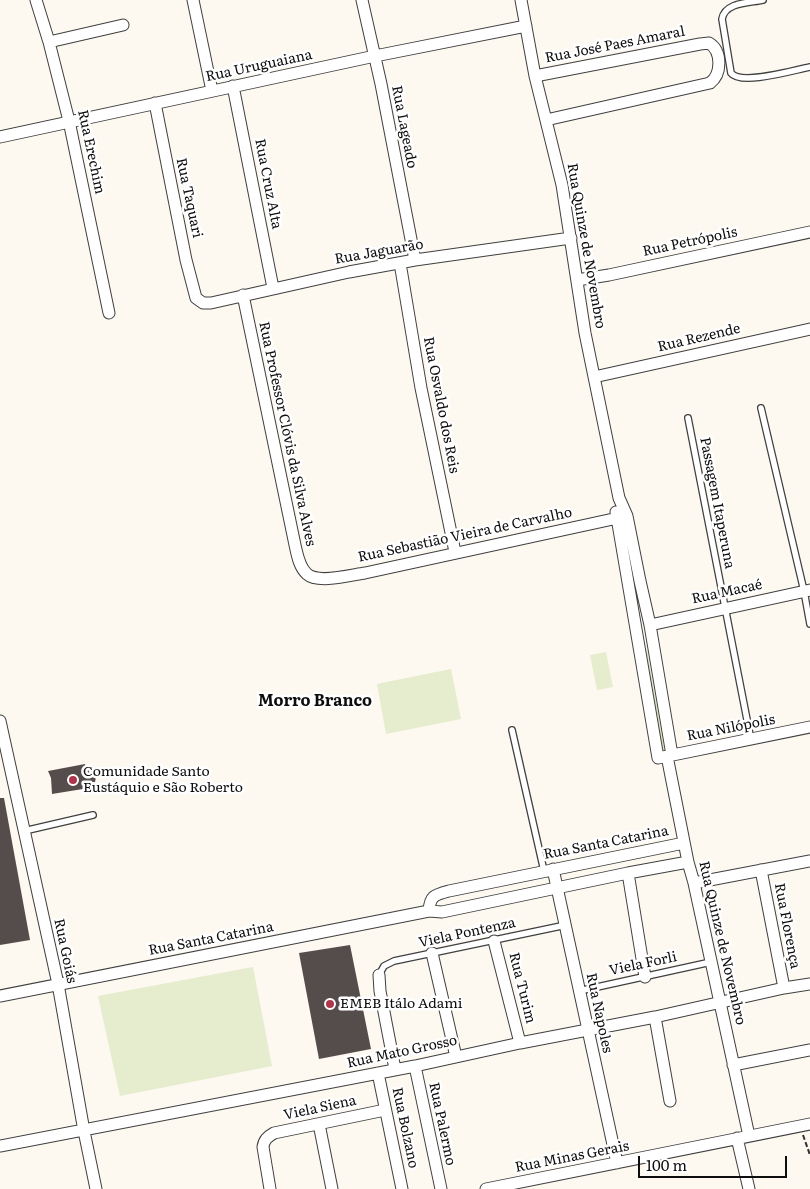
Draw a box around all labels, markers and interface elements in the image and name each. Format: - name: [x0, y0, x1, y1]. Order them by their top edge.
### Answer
- street label: Rua José Paes Amaral: [544, 23, 686, 67]
- street label: Rua Uruguaiana: [204, 47, 314, 85]
- street label: Rua Lageado: [388, 84, 420, 170]
- street label: Rua Erechim: [74, 108, 108, 196]
- street label: Rua Cruz Alta: [251, 137, 285, 231]
- street label: Rua Taquari: [172, 156, 206, 240]
- street label: Rua Quinze de Novembro: [563, 162, 609, 330]
- street label: Rua Petrópolis: [641, 224, 739, 260]
- street label: Rua Jaguarão: [333, 236, 425, 268]
- street label: Rua Professor Clóvis da Silva Alves: [255, 320, 319, 548]
- street label: Rua Rezende: [656, 320, 742, 356]
- street label: Rua Osvaldo dos Reis: [420, 335, 462, 475]
- street label: Passagem Itaperuna: [696, 436, 738, 570]
- street label: Rua Sebastião Vieira de Carvalho: [356, 504, 574, 566]
- street label: Rua Macaé: [690, 576, 764, 608]
- district label: Morro Branco: [258, 691, 372, 711]
- street label: Rua Nilópolis: [685, 711, 777, 745]
- place label: Comunidade Santo Eustáquio e São Roberto: [83, 764, 243, 796]
- marker: Comunidade Santo Eustáquio e São Roberto: [67, 774, 79, 786]
- street label: Rua Santa Catarina: [542, 823, 670, 863]
- street label: Rua Quinze de Novembro: [695, 859, 749, 1027]
- street label: Rua Florença: [770, 882, 804, 970]
- street label: Viela Pontenza: [417, 915, 517, 951]
- street label: Rua Goiás: [50, 917, 80, 985]
- street label: Rua Santa Catarina: [147, 919, 275, 959]
- street label: Viela Forli: [608, 949, 678, 979]
- street label: Rua Turim: [505, 951, 539, 1025]
- street label: Rua Napoles: [582, 971, 616, 1055]
- place label: EMEB Itálo Adami: [340, 996, 462, 1012]
- marker: EMEB Itálo Adami: [324, 998, 336, 1010]
- street label: Rua Mato Grosso: [345, 1032, 459, 1072]
- street label: Rua Palermo: [425, 1081, 459, 1167]
- street label: Rua Bolzano: [388, 1086, 422, 1170]
- street label: Viela Siena: [282, 1092, 358, 1124]
- street label: Rua Minas Gerais: [514, 1138, 630, 1176]
- scale bar: [640, 1146, 789, 1178]
- text: 100 m: [646, 1153, 687, 1176]

